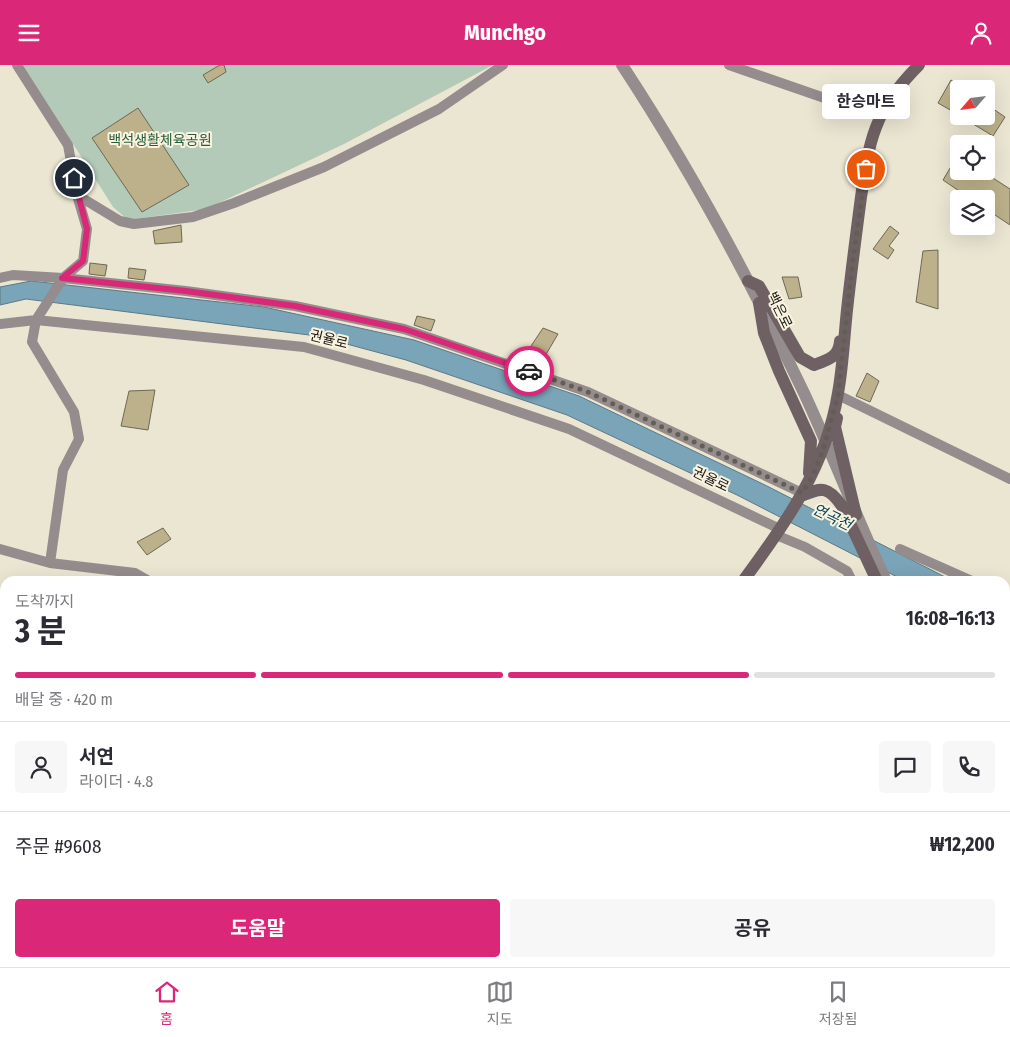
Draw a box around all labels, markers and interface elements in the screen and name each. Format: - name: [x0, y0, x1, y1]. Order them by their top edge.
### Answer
- icon: menu: [15, 19, 43, 47]
- text: Munchgo: [464, 19, 546, 46]
- icon: person: [967, 19, 995, 47]
- north arrow: [950, 80, 995, 125]
- map controls: [950, 80, 995, 235]
- callout: 한승마트: [822, 84, 910, 119]
- text: 한승마트: [837, 92, 895, 111]
- park label: 백석생활체육공원: [108, 132, 212, 149]
- button: locate: [950, 135, 995, 180]
- pin: [845, 148, 887, 190]
- icon: bag: [852, 155, 880, 183]
- pin: [53, 157, 95, 199]
- icon: home: [60, 164, 88, 192]
- button: layers: [950, 190, 995, 235]
- street label: 백은로: [763, 289, 796, 331]
- street label: 권율로: [308, 327, 350, 352]
- courier: [504, 346, 554, 396]
- icon: car: [515, 357, 543, 385]
- street label: 권율로: [690, 463, 732, 496]
- water label: 연곡천: [809, 500, 857, 535]
- text: 도착까지: [15, 592, 74, 611]
- text: 16:08–16:13: [906, 607, 995, 630]
- text: 3 분: [15, 612, 66, 650]
- text: 배달 중 · 420 m: [15, 690, 113, 709]
- button: person: [15, 741, 67, 793]
- button: chat: [879, 741, 931, 793]
- button: phone: [943, 741, 995, 793]
- text: 서연: [79, 745, 114, 768]
- text: 라이더 · 4.8: [79, 772, 153, 791]
- text: ₩12,200: [930, 833, 995, 856]
- text: 주문 #9608: [15, 835, 101, 858]
- button: 도움말: [15, 899, 500, 957]
- button: 공유: [510, 899, 995, 957]
- tab: 홈: [153, 978, 181, 1028]
- tab: 지도: [486, 978, 514, 1028]
- tab: 저장됨: [819, 978, 857, 1028]

